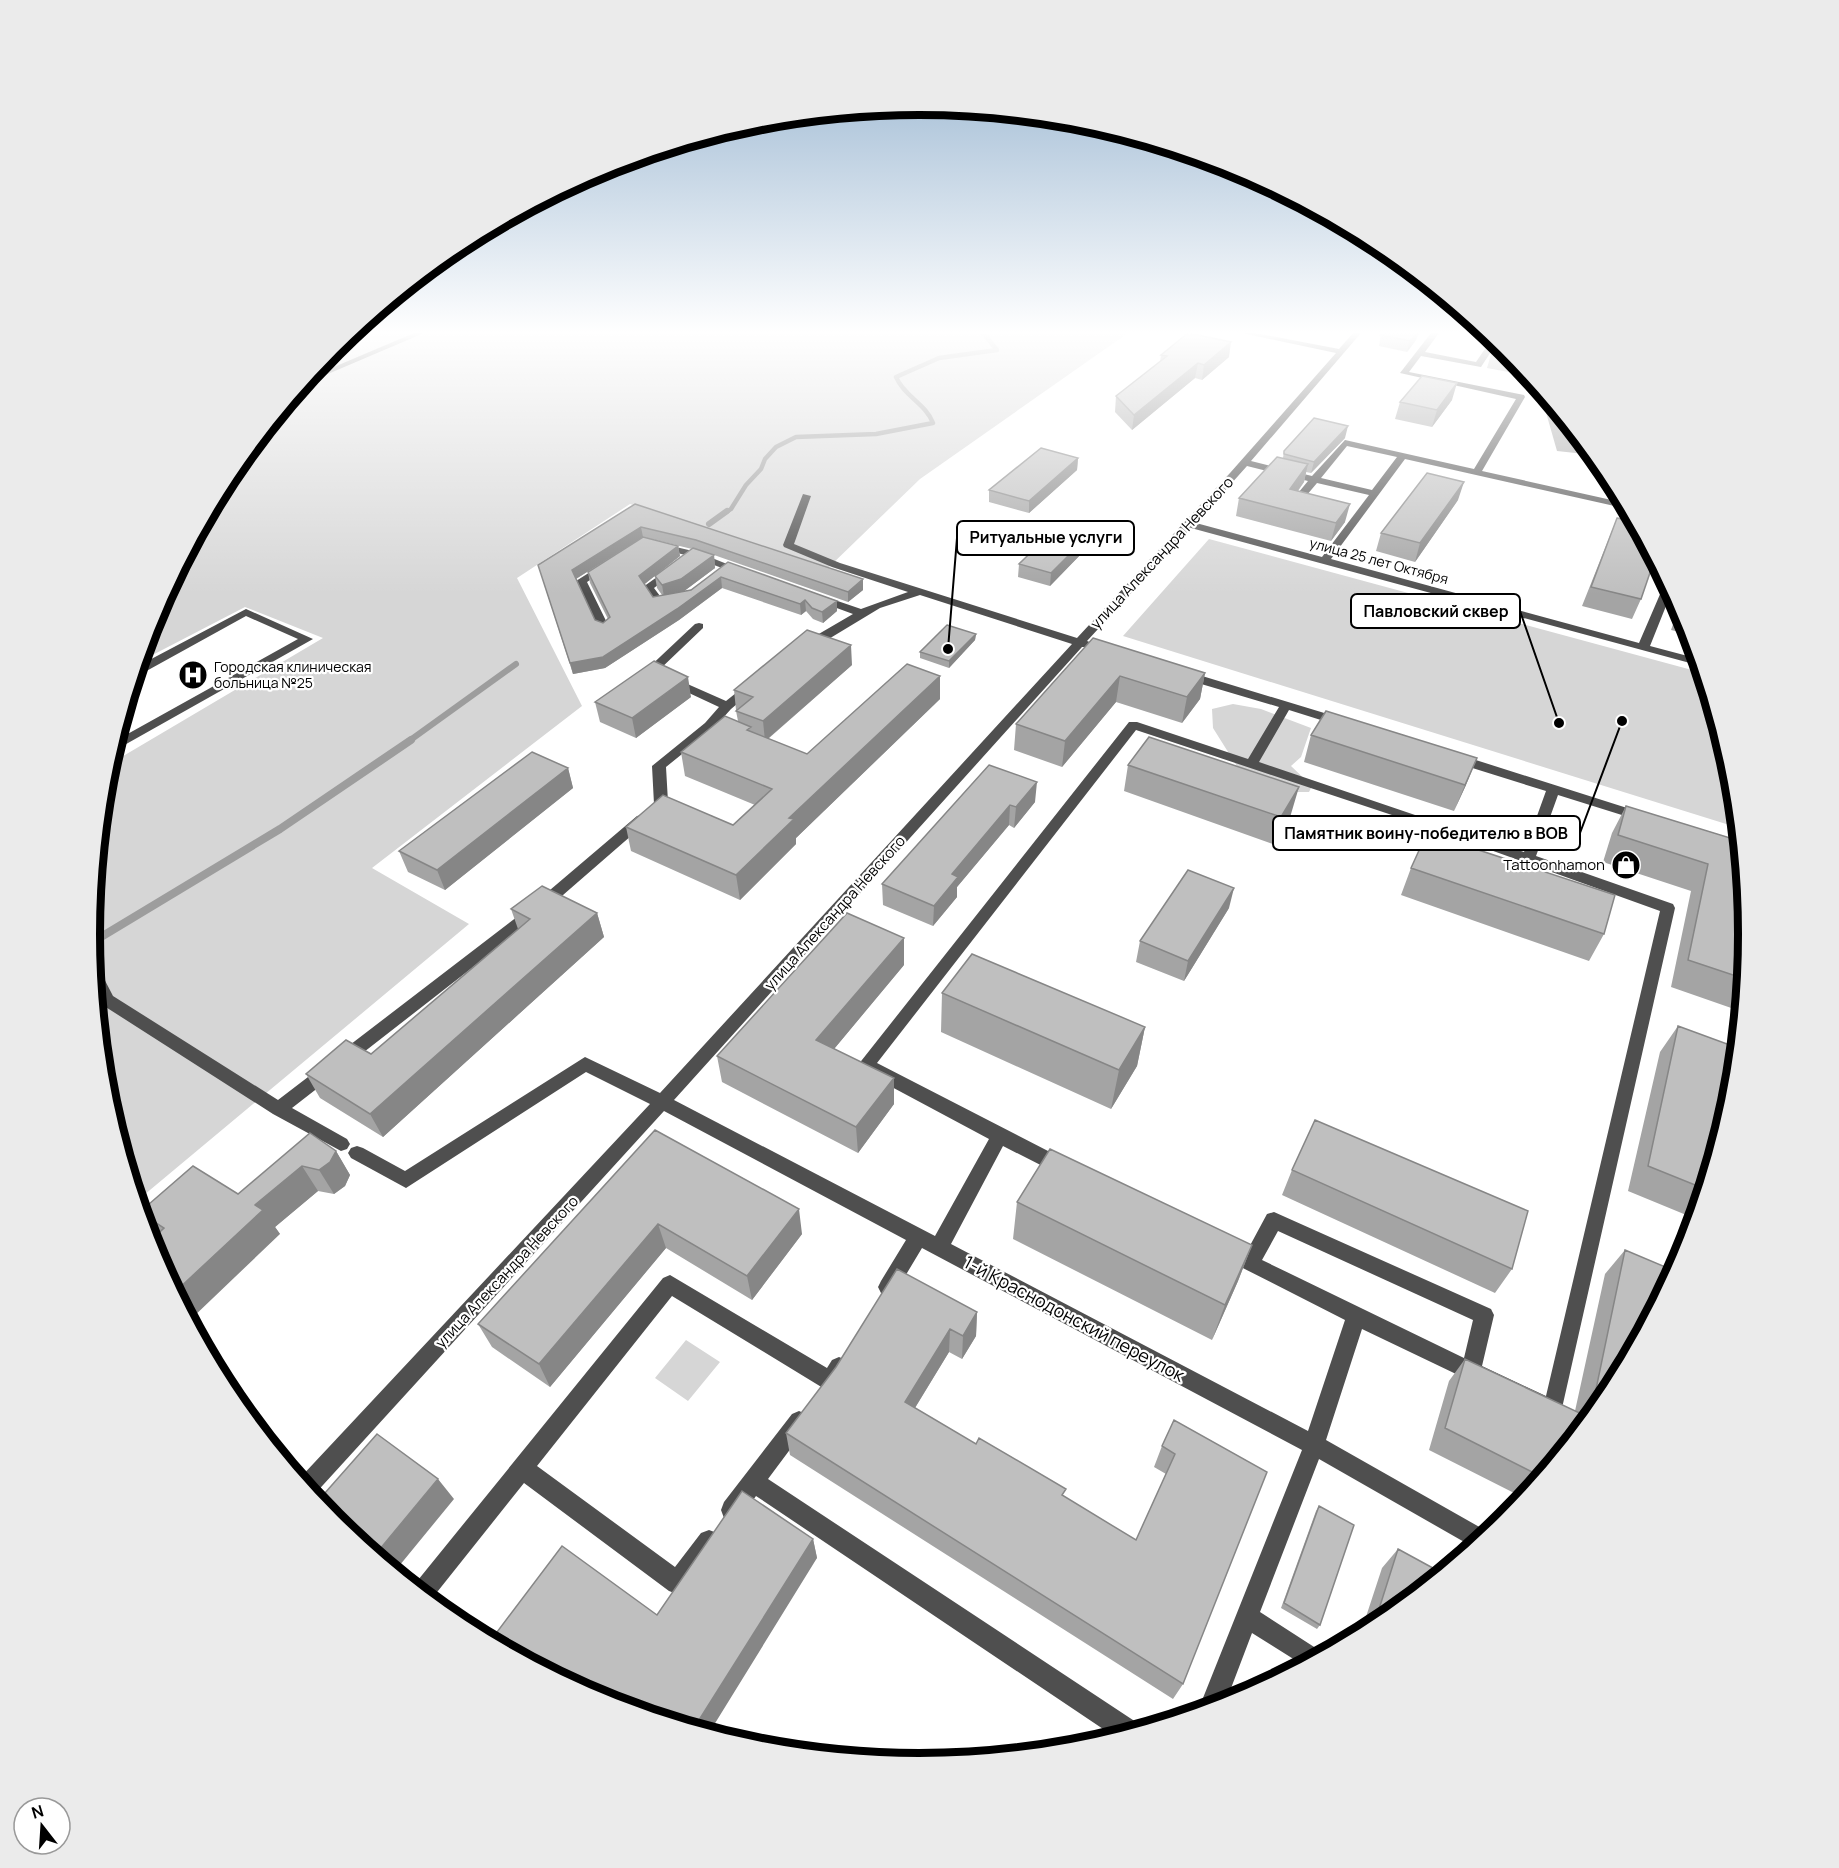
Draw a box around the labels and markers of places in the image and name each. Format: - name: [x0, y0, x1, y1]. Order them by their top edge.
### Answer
- callout: Ритуальные услуги: [957, 521, 1134, 555]
- callout: Павловский сквер: [1351, 594, 1520, 628]
- place label: Городская клиническая больница №25: [214, 657, 372, 692]
- hospital icon: Городская клиническая больница №25: [177, 659, 209, 691]
- callout: Памятник воину-победителю в ВОВ: [1273, 816, 1580, 850]
- shop icon: Tattoonhamon: [1610, 849, 1642, 881]
- place label: Tattoonhamon: [1503, 854, 1605, 875]

